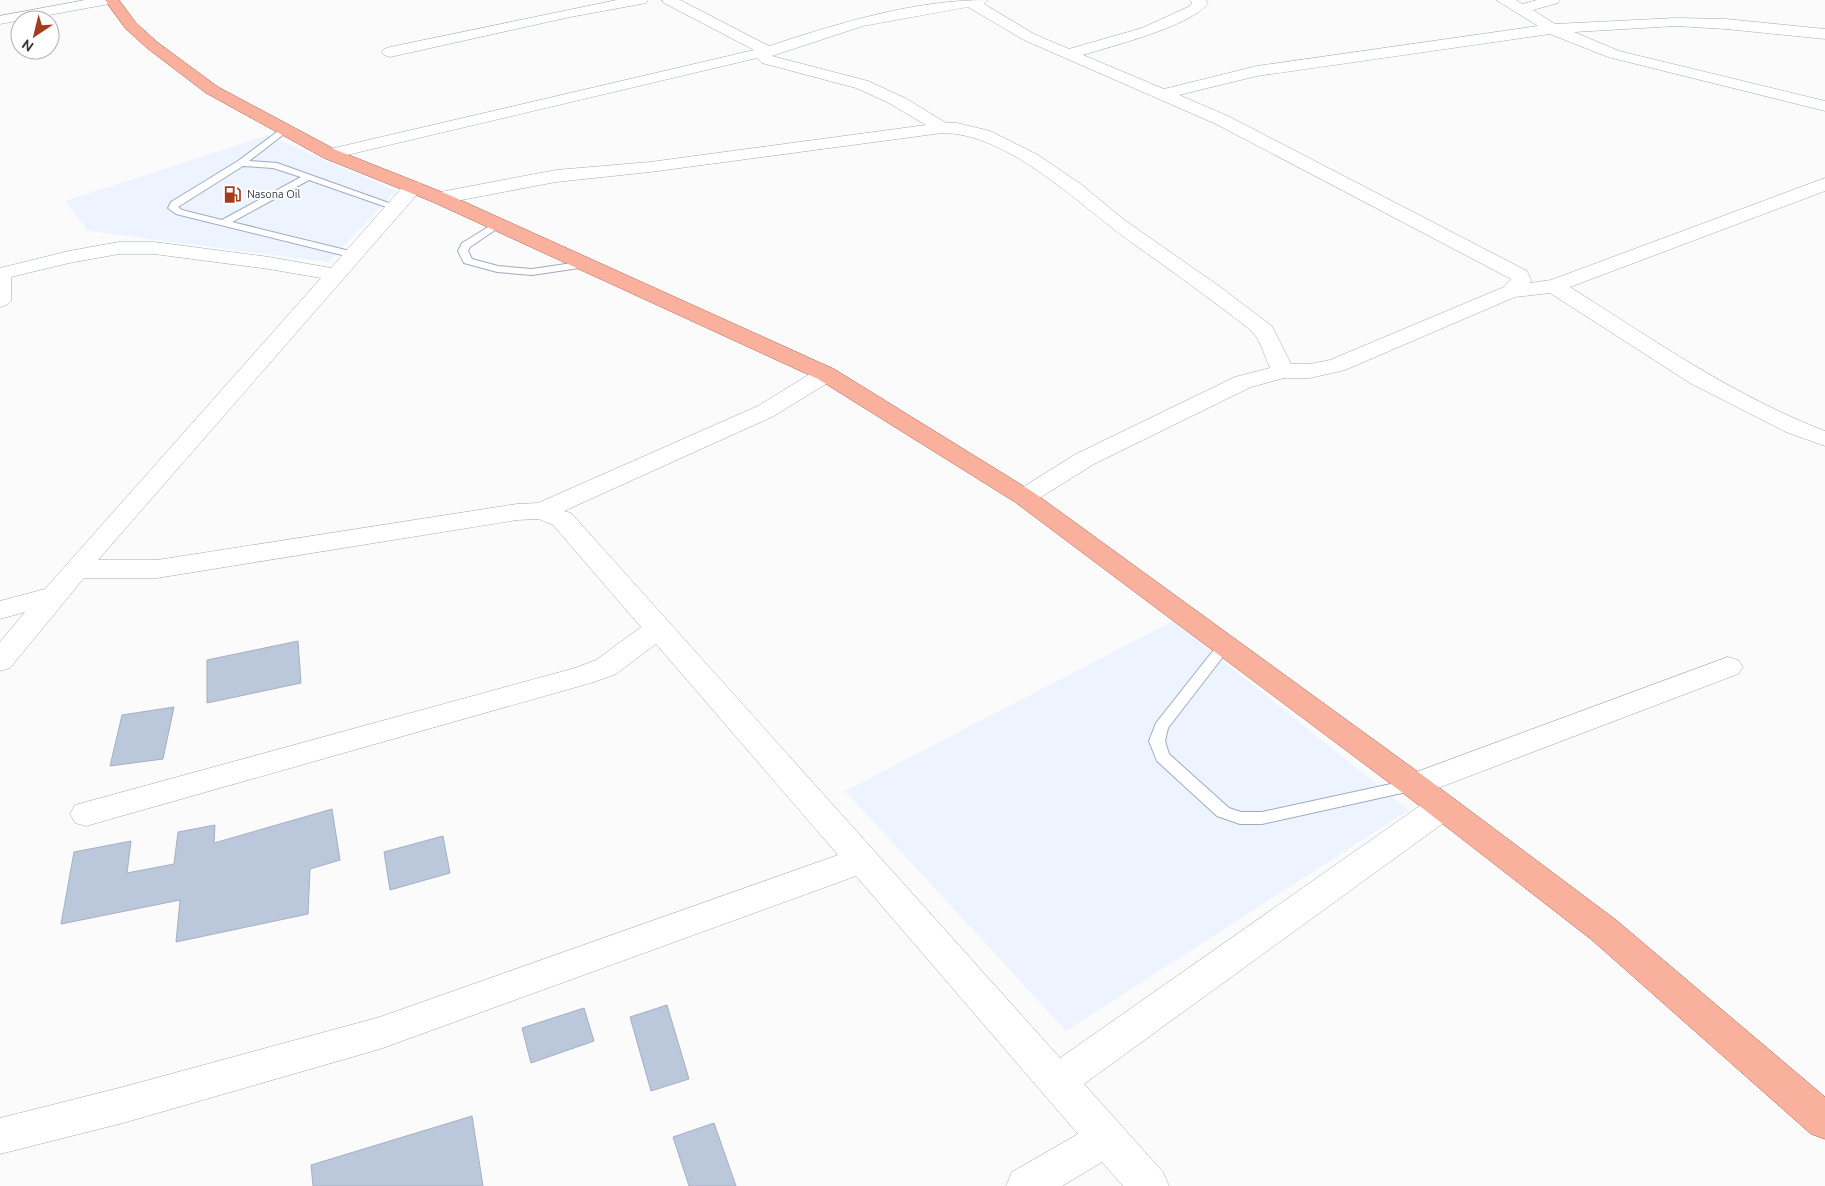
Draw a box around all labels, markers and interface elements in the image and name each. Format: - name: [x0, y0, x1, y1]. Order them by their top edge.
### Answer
- north arrow: [10, 10, 60, 60]
- text: N: [19, 36, 36, 55]
- fuel station icon: Nasona Oil: [223, 184, 243, 204]
- place label: Nasona Oil: [247, 188, 300, 200]

